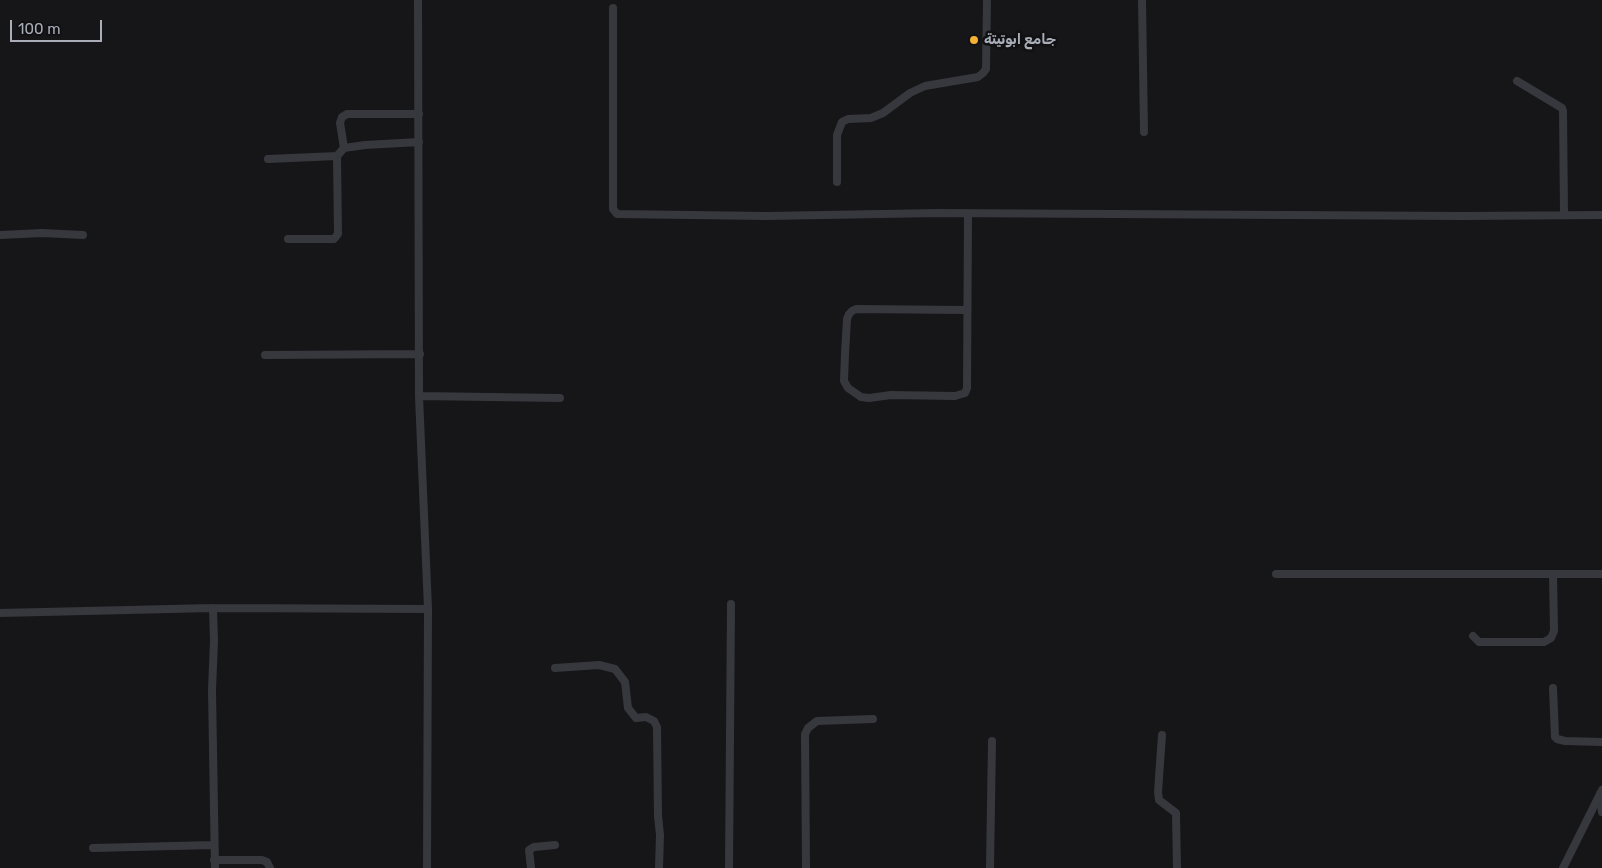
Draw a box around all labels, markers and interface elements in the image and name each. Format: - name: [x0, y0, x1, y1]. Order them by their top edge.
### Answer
- scale bar: [12, 10, 105, 42]
- text: 100 m: [18, 20, 60, 38]
- place label: جامع ابوتيتة: [984, 32, 1056, 48]
- marker: جامع ابوتيتة: [968, 34, 980, 46]

